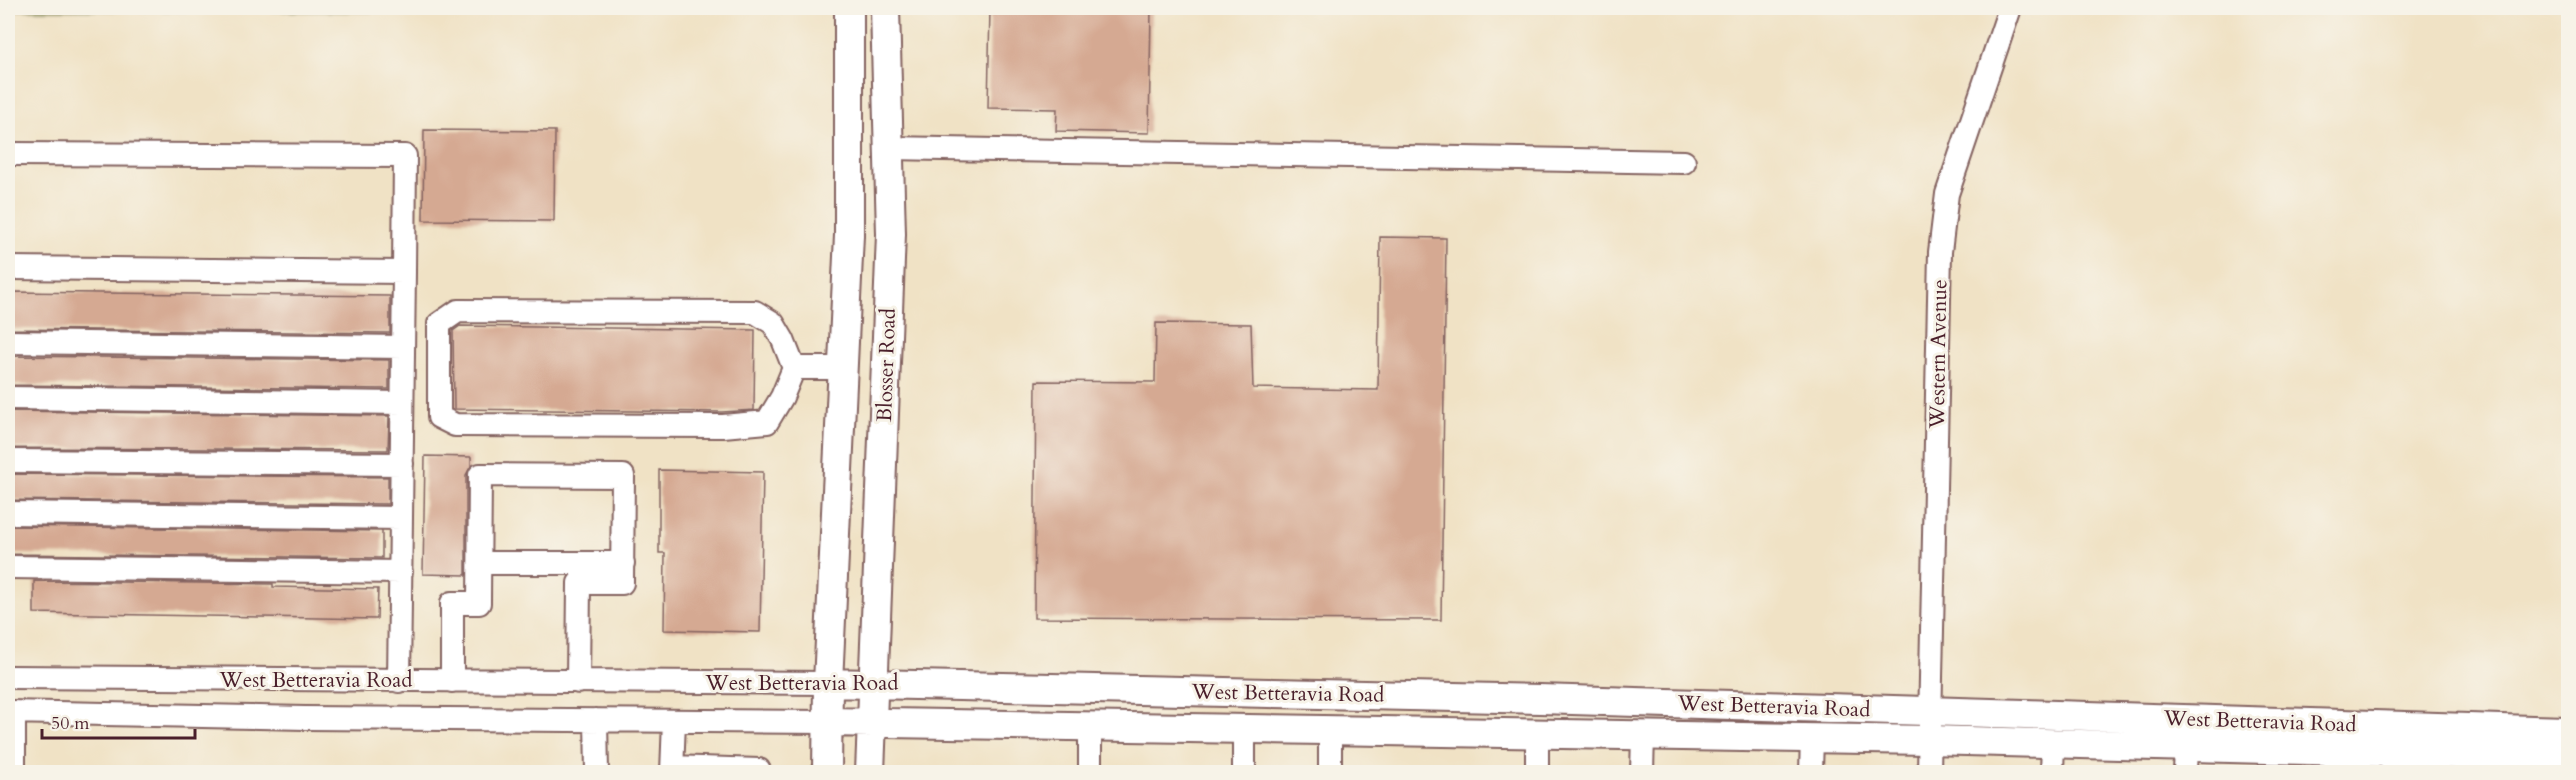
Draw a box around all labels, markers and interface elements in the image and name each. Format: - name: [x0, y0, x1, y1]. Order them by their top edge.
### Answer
- street label: Western Avenue: [1923, 279, 1954, 430]
- street label: Blosser Road: [870, 308, 903, 422]
- street label: West Betteravia Road: [219, 666, 412, 695]
- street label: West Betteravia Road: [705, 669, 898, 698]
- street label: West Betteravia Road: [1190, 677, 1385, 710]
- street label: West Betteravia Road: [1676, 689, 1871, 724]
- scale bar: [42, 702, 195, 740]
- street label: West Betteravia Road: [2162, 704, 2357, 739]
- text: 50 m: [51, 711, 90, 736]

